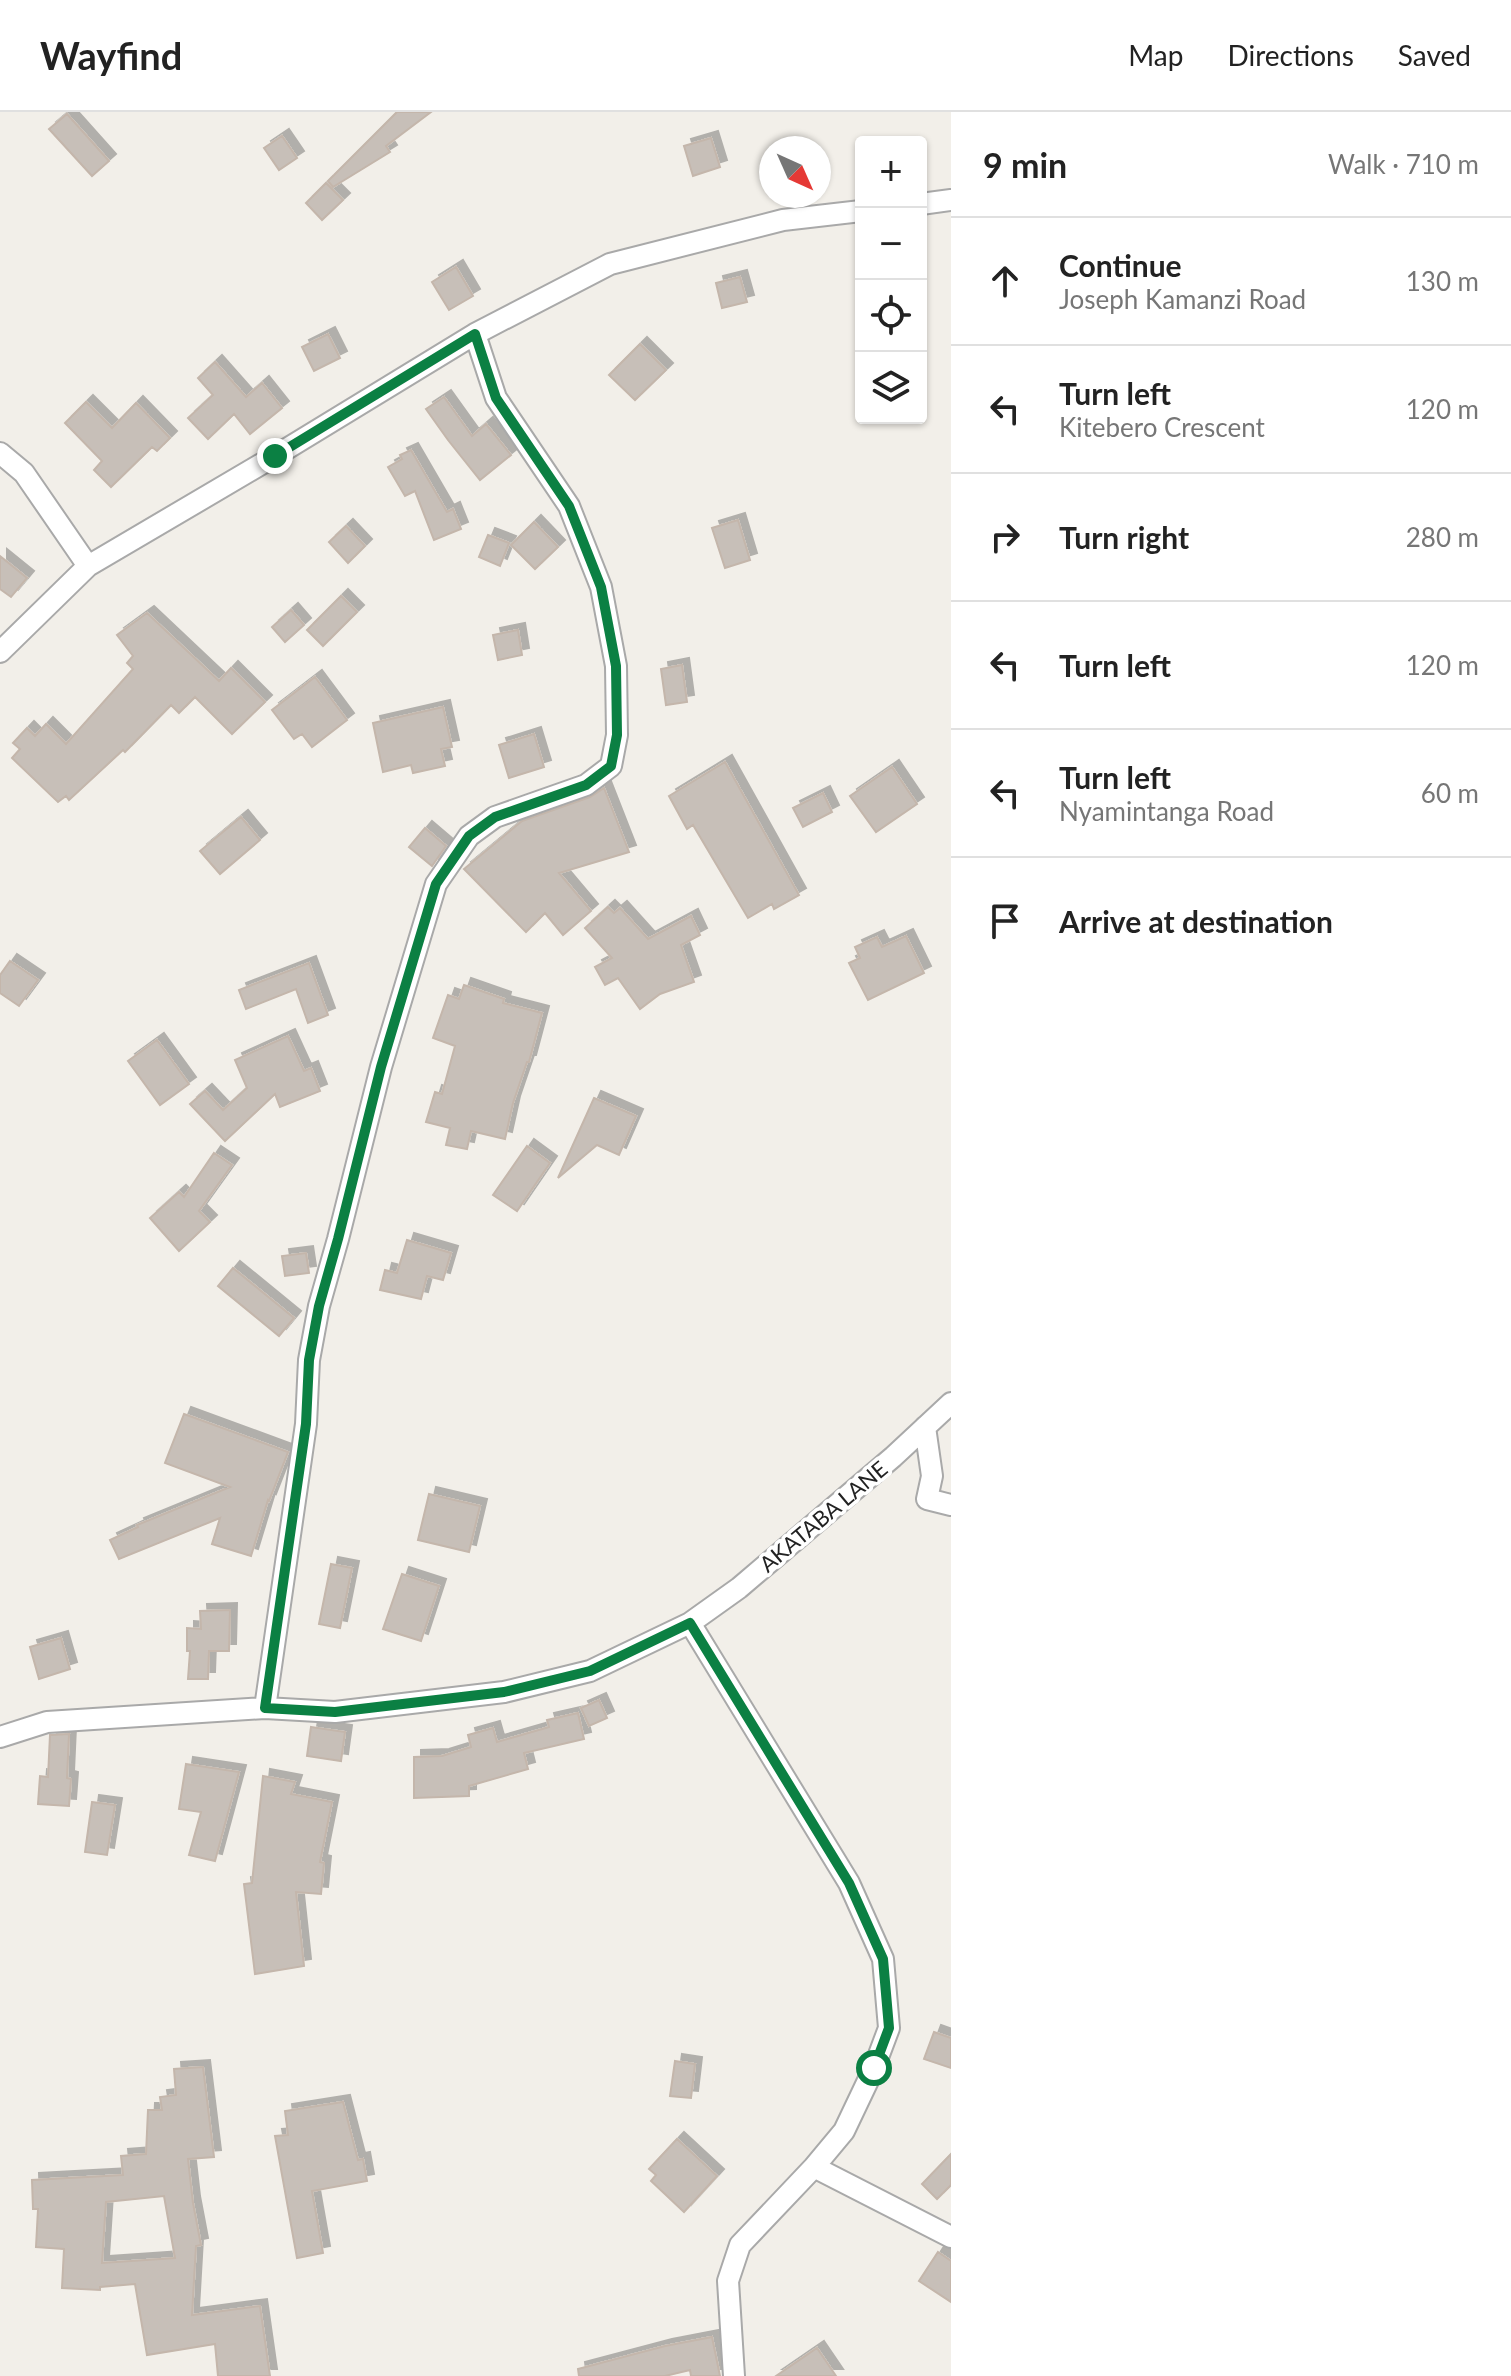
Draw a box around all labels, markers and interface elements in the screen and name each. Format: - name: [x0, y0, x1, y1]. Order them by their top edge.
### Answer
- text: Wayfind: [40, 32, 182, 78]
- text: Map: [1128, 38, 1183, 72]
- text: Directions: [1227, 38, 1354, 72]
- text: Saved: [1398, 38, 1471, 72]
- north arrow: [759, 136, 831, 208]
- map controls: [855, 136, 927, 424]
- button: +: [855, 136, 927, 208]
- text: 9 min: [983, 144, 1067, 185]
- text: Walk · 710 m: [1328, 148, 1479, 180]
- button: −: [855, 208, 927, 280]
- text: Continue: [1059, 247, 1182, 283]
- icon: ahead: [983, 259, 1027, 303]
- text: 130 m: [1406, 265, 1479, 297]
- button: locate: [855, 280, 927, 352]
- text: Joseph Kamanzi Road: [1059, 283, 1306, 315]
- button: layers: [855, 352, 927, 424]
- text: Turn left: [1059, 375, 1171, 411]
- icon: left: [983, 387, 1027, 431]
- text: 120 m: [1406, 393, 1479, 425]
- text: Kitebero Crescent: [1059, 411, 1265, 443]
- route end: [257, 438, 293, 474]
- icon: right: [983, 515, 1027, 559]
- text: Turn right: [1059, 519, 1189, 555]
- text: 280 m: [1406, 521, 1479, 553]
- icon: left: [983, 643, 1027, 687]
- text: Turn left: [1059, 647, 1171, 683]
- text: 120 m: [1406, 649, 1479, 681]
- text: Turn left: [1059, 759, 1171, 795]
- icon: left: [983, 771, 1027, 815]
- text: 60 m: [1421, 777, 1479, 809]
- text: Nyamintanga Road: [1059, 795, 1274, 827]
- icon: arrive: [983, 899, 1027, 943]
- text: Arrive at destination: [1059, 903, 1333, 939]
- street label: AKATABA LANE: [754, 1455, 892, 1577]
- route start: [856, 2050, 892, 2086]

